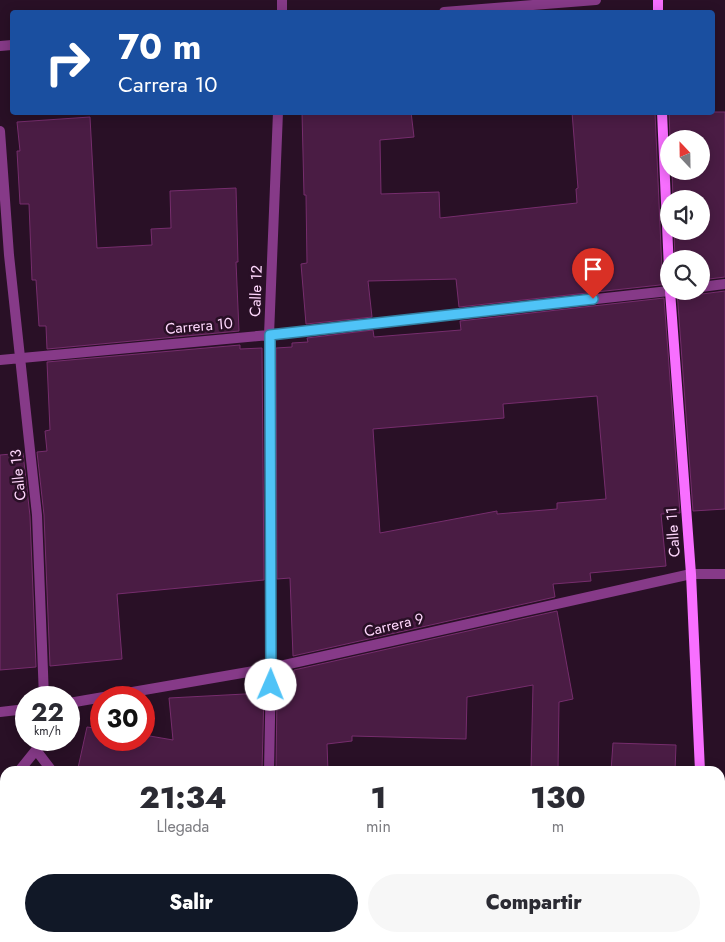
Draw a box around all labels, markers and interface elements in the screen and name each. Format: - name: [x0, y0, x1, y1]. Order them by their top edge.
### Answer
- text: 70 m: [118, 22, 201, 72]
- icon: right: [35, 30, 100, 95]
- text: Carrera 10: [118, 68, 218, 100]
- north arrow: [660, 130, 710, 180]
- map controls: [660, 130, 710, 300]
- button: sound: [660, 190, 710, 240]
- pin: [572, 248, 614, 299]
- button: search: [660, 250, 710, 300]
- icon: arrive: [579, 255, 607, 283]
- street label: Calle 12: [244, 265, 268, 317]
- street label: Carrera 10: [164, 312, 234, 340]
- street label: Calle 13: [4, 448, 32, 502]
- street label: Calle 11: [660, 506, 686, 558]
- street label: Carrera 9: [362, 607, 426, 643]
- position arrow: [244, 658, 296, 710]
- speed limit sign: 30: [90, 686, 155, 751]
- text: 22: [31, 694, 64, 730]
- text: km/h: [34, 722, 61, 740]
- text: 21:34: [139, 776, 227, 819]
- text: 1: [371, 776, 386, 819]
- text: 130: [530, 776, 586, 819]
- text: Llegada: [157, 815, 209, 838]
- text: min: [366, 815, 391, 838]
- text: m: [552, 815, 564, 838]
- button: Salir: [25, 874, 358, 932]
- button: Compartir: [368, 874, 700, 932]

